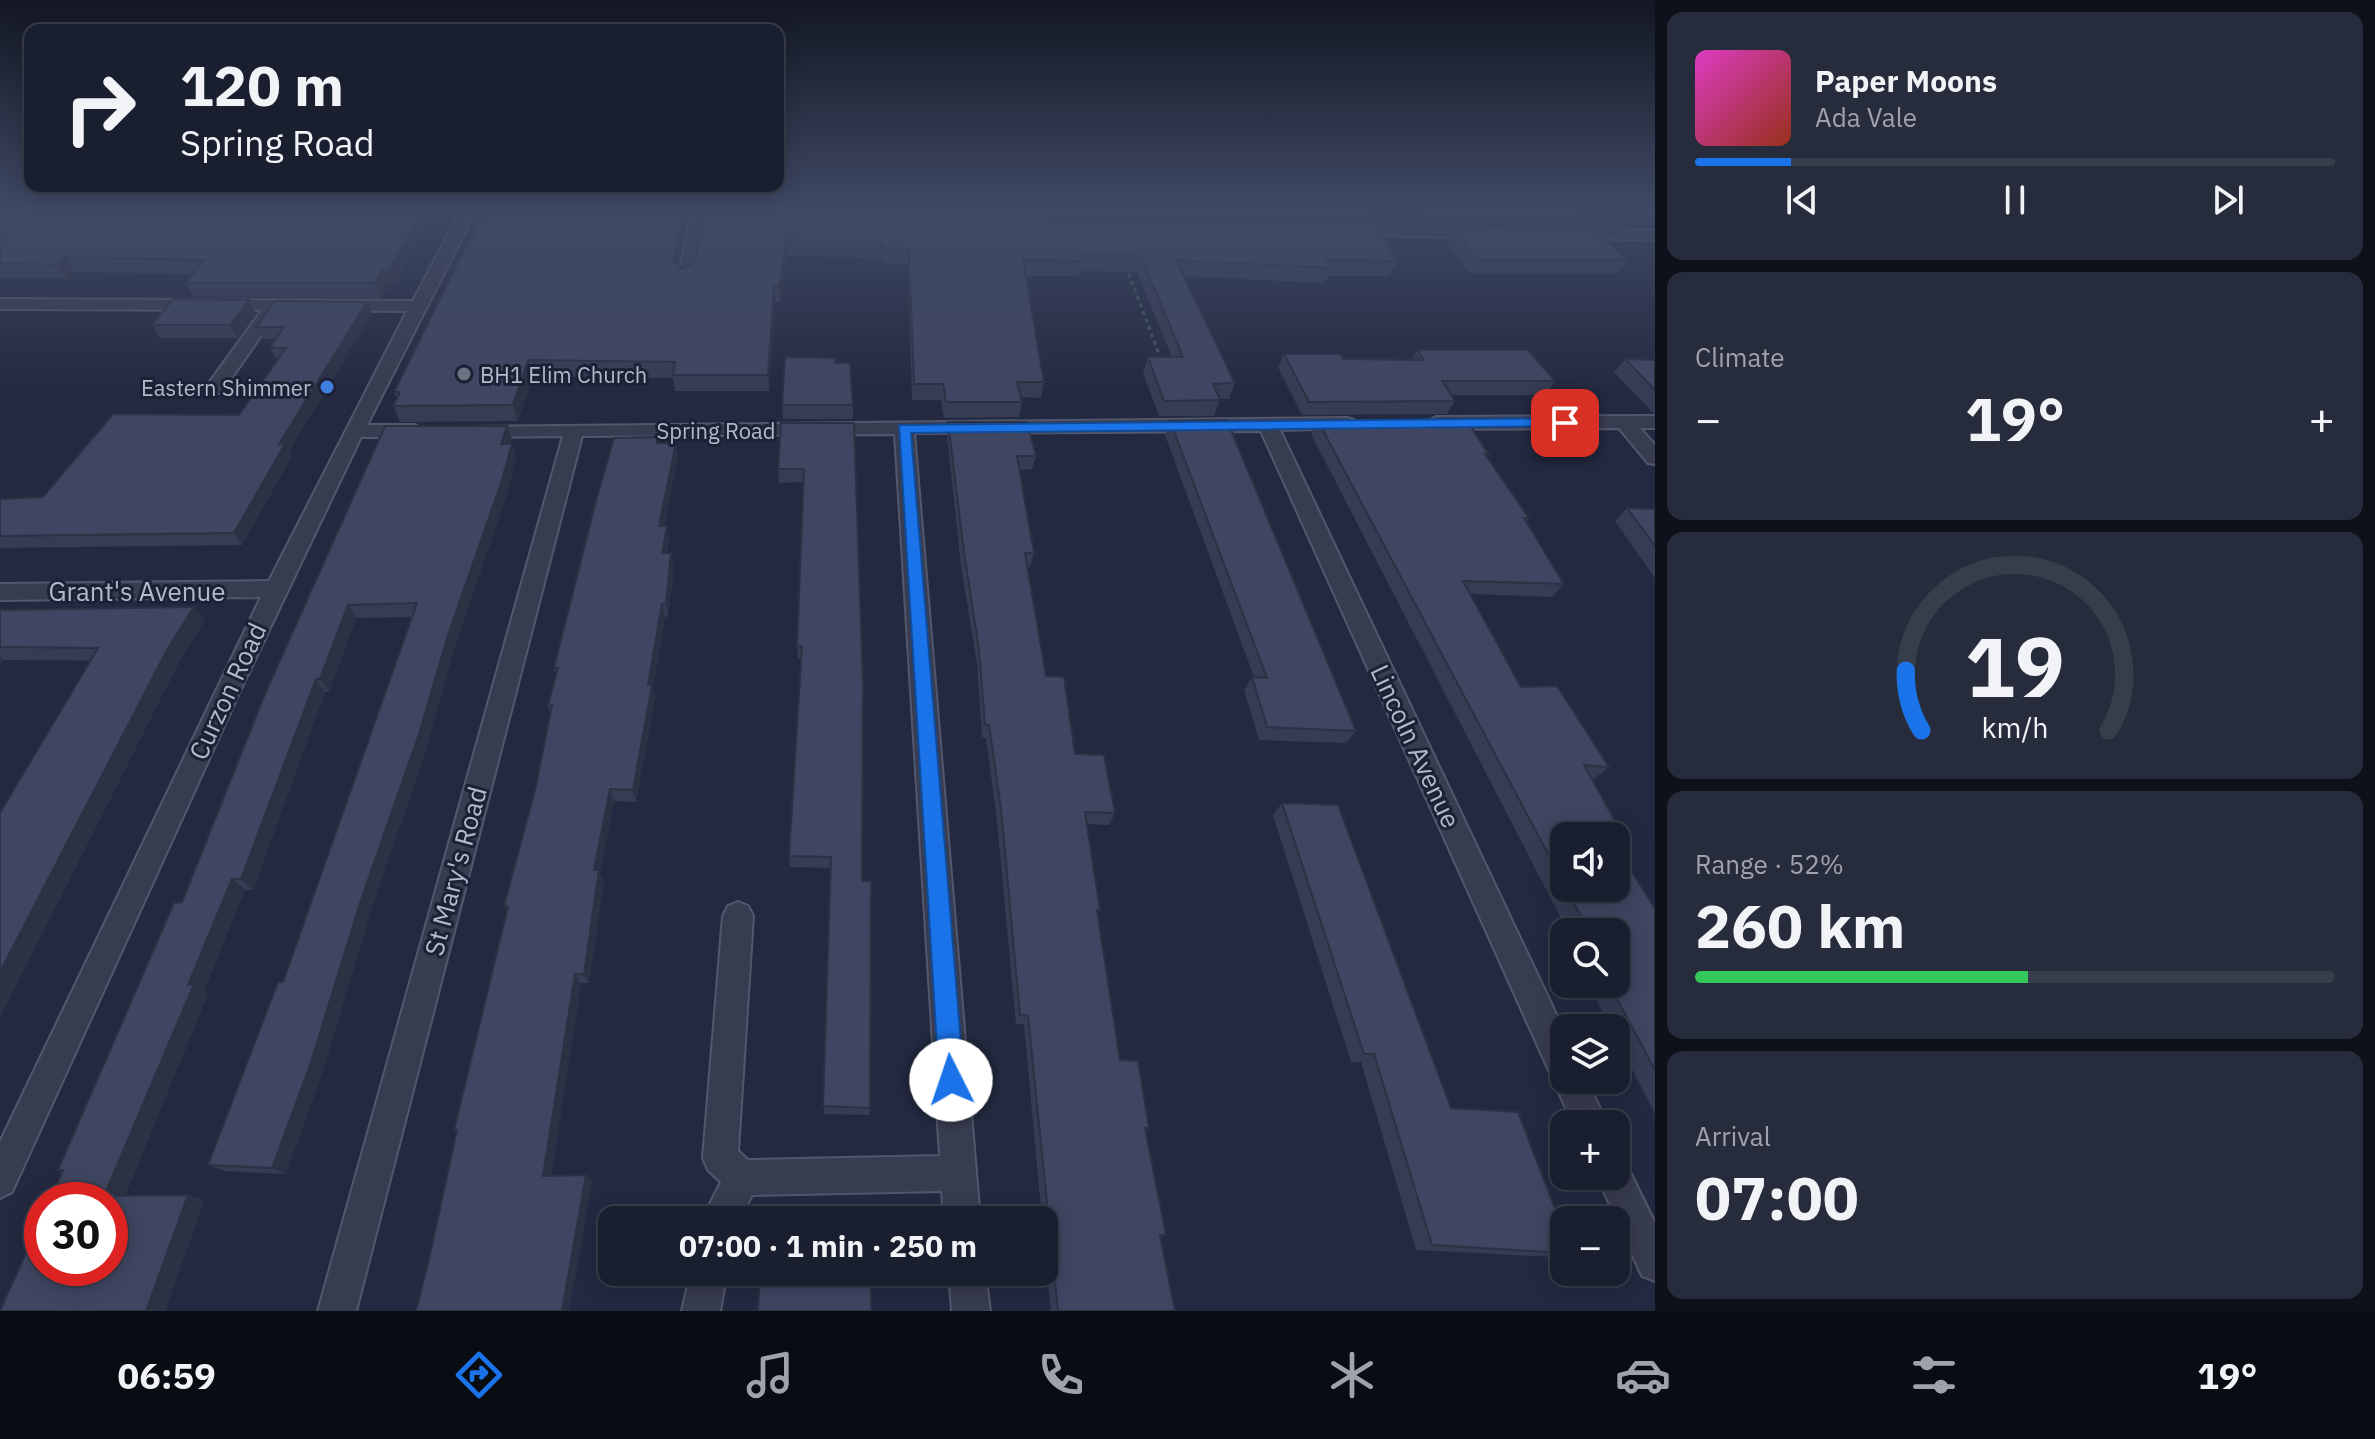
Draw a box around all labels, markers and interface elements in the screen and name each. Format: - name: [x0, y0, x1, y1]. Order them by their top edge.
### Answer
- text: 120 m: [180, 49, 344, 121]
- icon: right: [48, 56, 152, 160]
- text: Paper Moons: [1815, 61, 1997, 100]
- text: Ada Vale: [1815, 100, 1917, 134]
- text: Spring Road: [180, 119, 375, 166]
- icon: previous: [1780, 178, 1824, 222]
- icon: pause: [1993, 178, 2037, 222]
- icon: next: [2206, 178, 2250, 222]
- text: Climate: [1695, 340, 1785, 374]
- place label: BH1 Elim Church: [480, 360, 647, 389]
- marker: BH1 Elim Church: [455, 365, 473, 383]
- place label: Eastern Shimmer: [141, 373, 311, 402]
- marker: Eastern Shimmer: [318, 378, 336, 396]
- text: 19°: [1965, 379, 2065, 458]
- pin: [1531, 389, 1599, 457]
- text: −: [1695, 390, 1721, 447]
- text: +: [2309, 390, 2335, 447]
- icon: arrive: [1543, 401, 1587, 445]
- street label: Spring Road: [657, 416, 776, 445]
- street label: Grant's Avenue: [48, 574, 226, 608]
- text: 19: [1965, 612, 2065, 720]
- street label: Curzon Road: [180, 617, 274, 765]
- street label: Lincoln Avenue: [1363, 659, 1469, 833]
- text: km/h: [1981, 710, 2049, 747]
- street label: St Mary's Road: [416, 783, 494, 959]
- map controls: [1550, 822, 1630, 1286]
- button: sound: [1550, 822, 1630, 902]
- text: Range · 52%: [1695, 847, 1844, 881]
- text: 260 km: [1695, 886, 1905, 965]
- button: search: [1550, 918, 1630, 998]
- button: layers: [1550, 1014, 1630, 1094]
- position arrow: [909, 1038, 993, 1122]
- button: +: [1550, 1110, 1630, 1190]
- text: Arrival: [1695, 1119, 1771, 1153]
- text: 07:00: [1695, 1158, 1859, 1237]
- speed limit sign: 30: [24, 1182, 128, 1286]
- button: −: [1550, 1206, 1630, 1286]
- text: 07:00 · 1 min · 250 m: [679, 1226, 977, 1265]
- icon: directions: [451, 1347, 507, 1403]
- icon: music: [742, 1347, 798, 1403]
- icon: phone: [1033, 1347, 1089, 1403]
- icon: climate: [1324, 1347, 1380, 1403]
- icon: car: [1615, 1347, 1671, 1403]
- icon: filters: [1906, 1347, 1962, 1403]
- text: 06:59: [118, 1352, 216, 1399]
- text: 19°: [2197, 1352, 2257, 1399]

